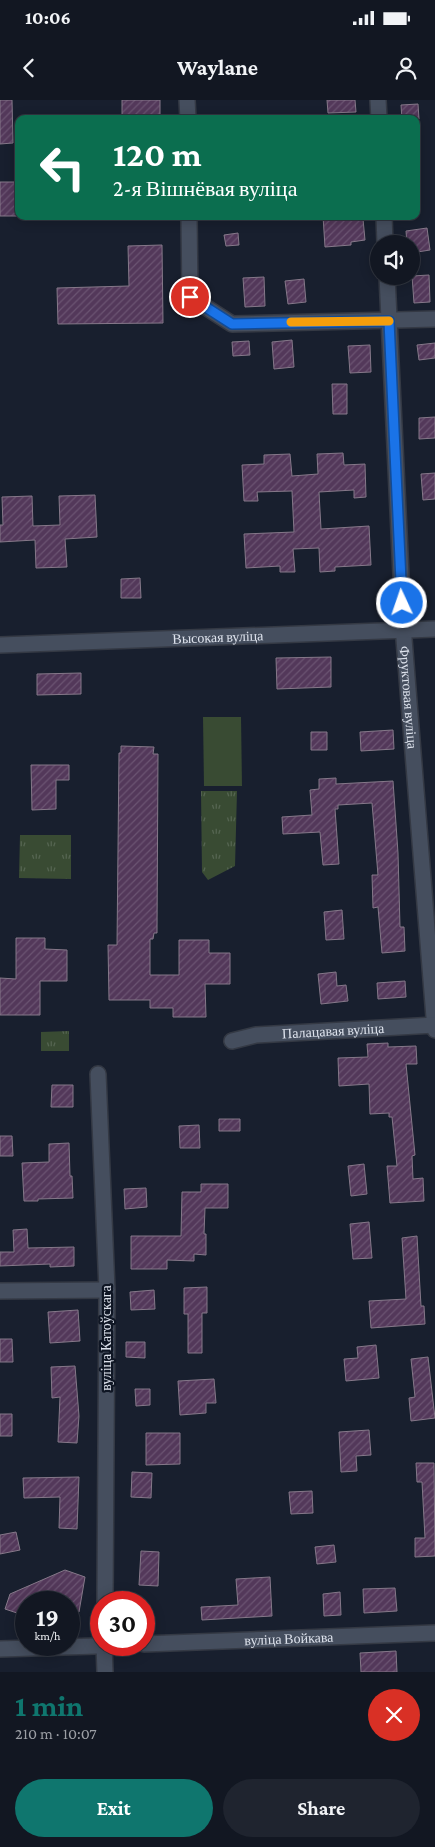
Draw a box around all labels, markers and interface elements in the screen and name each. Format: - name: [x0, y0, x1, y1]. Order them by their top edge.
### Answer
- text: 10:06: [25, 7, 71, 28]
- icon: back: [15, 54, 43, 82]
- icon: person: [392, 54, 420, 82]
- text: Waylane: [177, 55, 258, 80]
- icon: left: [30, 135, 95, 200]
- text: 120 m: [113, 135, 202, 174]
- text: 2-я Вішнёвая вуліца: [113, 176, 297, 201]
- map controls: [370, 235, 420, 285]
- button: sound: [370, 235, 420, 285]
- pin: [169, 276, 211, 318]
- icon: arrive: [176, 283, 204, 311]
- position arrow: [375, 576, 427, 628]
- street label: Высокая вуліца: [172, 627, 264, 647]
- street label: Фруктовая вуліца: [397, 645, 421, 750]
- street label: Палацавая вуліца: [282, 1020, 385, 1042]
- street label: вуліца Катоўскага: [98, 1284, 114, 1391]
- speed limit sign: 30: [90, 1591, 155, 1656]
- text: 19: [36, 1604, 59, 1631]
- text: km/h: [35, 1629, 60, 1643]
- street label: вуліца Войкава: [244, 1629, 334, 1648]
- text: 1 min: [15, 1689, 83, 1722]
- button: close: [368, 1689, 420, 1741]
- text: 210 m · 10:07: [15, 1725, 97, 1742]
- button: Exit: [15, 1779, 213, 1837]
- button: Share: [223, 1779, 420, 1837]

